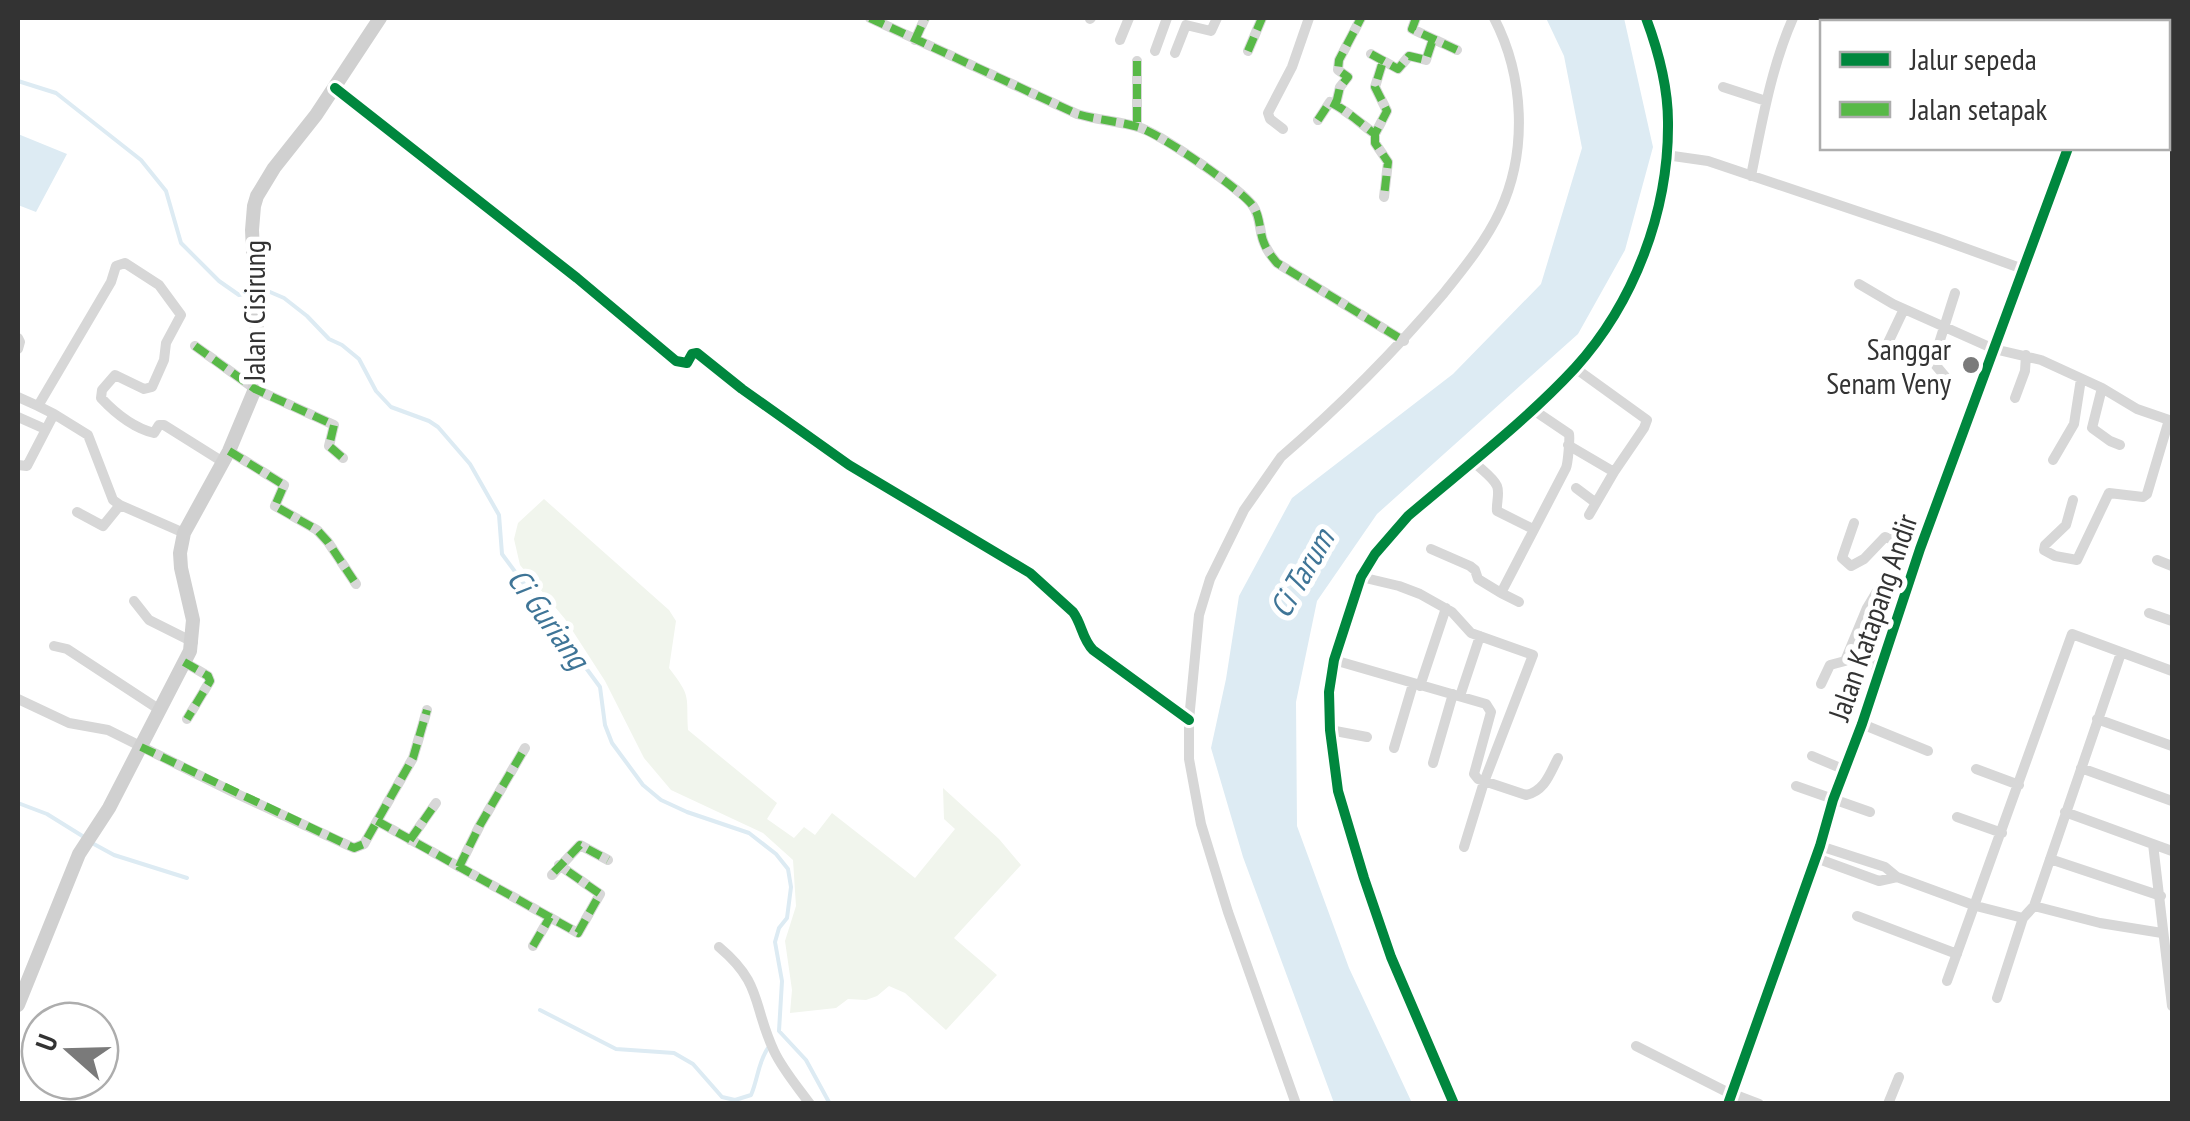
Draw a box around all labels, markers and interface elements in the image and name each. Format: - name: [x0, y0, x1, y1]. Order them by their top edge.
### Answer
- legend: [1820, 20, 2170, 150]
- text: Jalur sepeda: [1909, 39, 2037, 78]
- text: Jalan setapak: [1909, 89, 2048, 128]
- street label: Jalan Cisirung: [234, 240, 273, 383]
- place label: Sanggar Senam Veny: [1826, 329, 1952, 402]
- marker: Sanggar Senam Veny: [1960, 354, 1982, 376]
- street label: Jalan Katapang Andir: [1818, 508, 1926, 726]
- water label: Ci Tarum: [1259, 519, 1344, 625]
- water label: Ci Guriang: [498, 559, 601, 678]
- north arrow: [20, 1001, 120, 1101]
- text: U: [26, 1029, 66, 1055]

